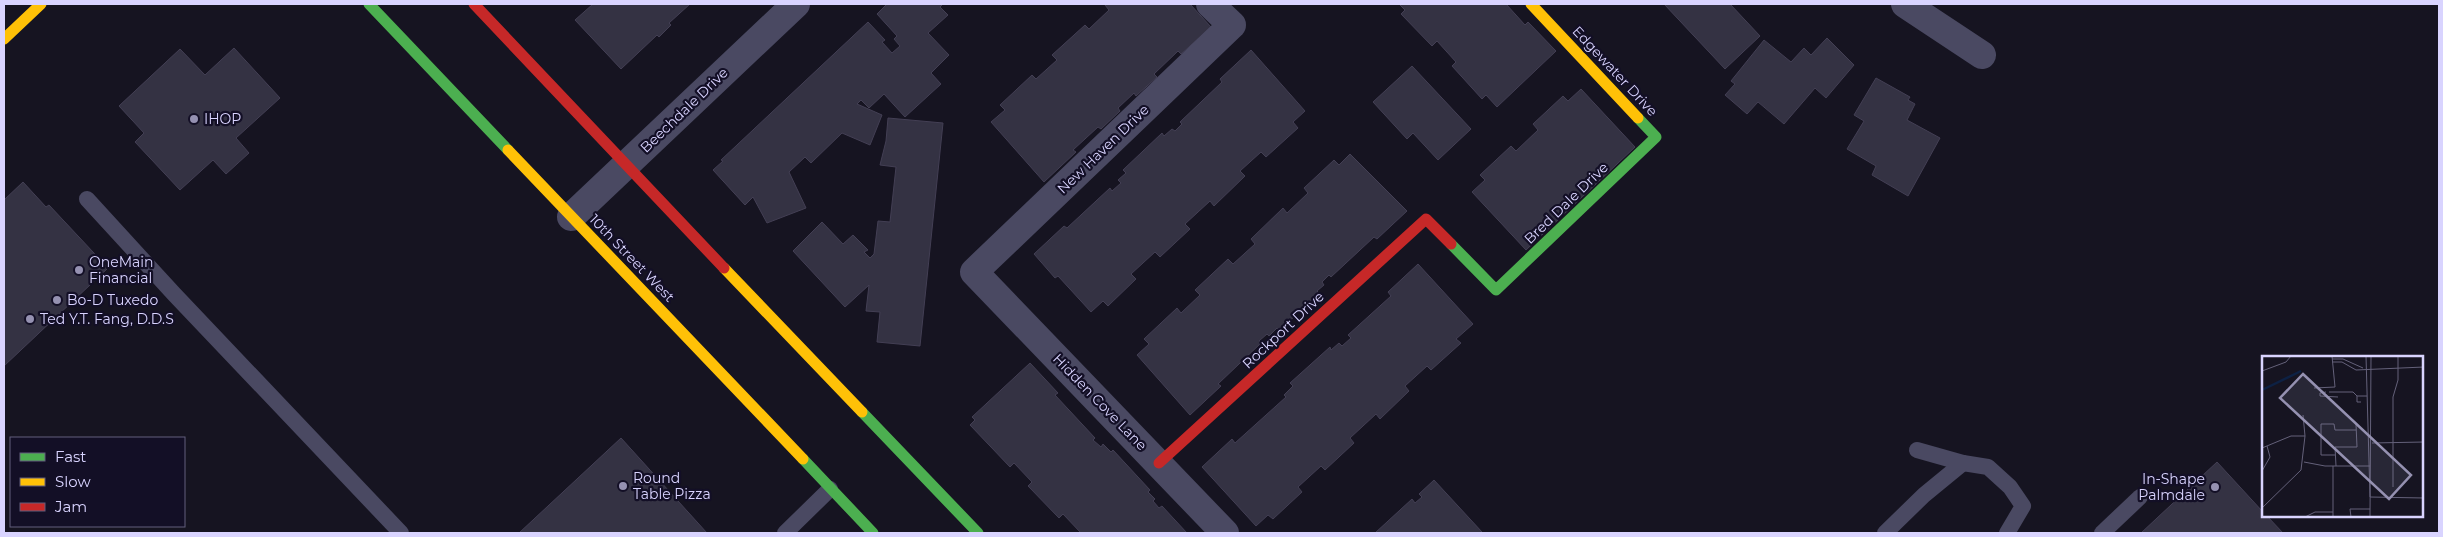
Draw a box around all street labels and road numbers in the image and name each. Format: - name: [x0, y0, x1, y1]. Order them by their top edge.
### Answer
- street label: Edgewater Drive: [1569, 22, 1661, 120]
- street label: Beechdale Drive: [636, 64, 732, 156]
- street label: New Haven Drive: [1053, 101, 1153, 197]
- street label: Bred Dale Drive: [1520, 158, 1612, 248]
- street label: 10th Street West: [586, 210, 679, 306]
- street label: Rockport Drive: [1238, 288, 1328, 372]
- street label: Hidden Cove Lane: [1049, 350, 1151, 454]

